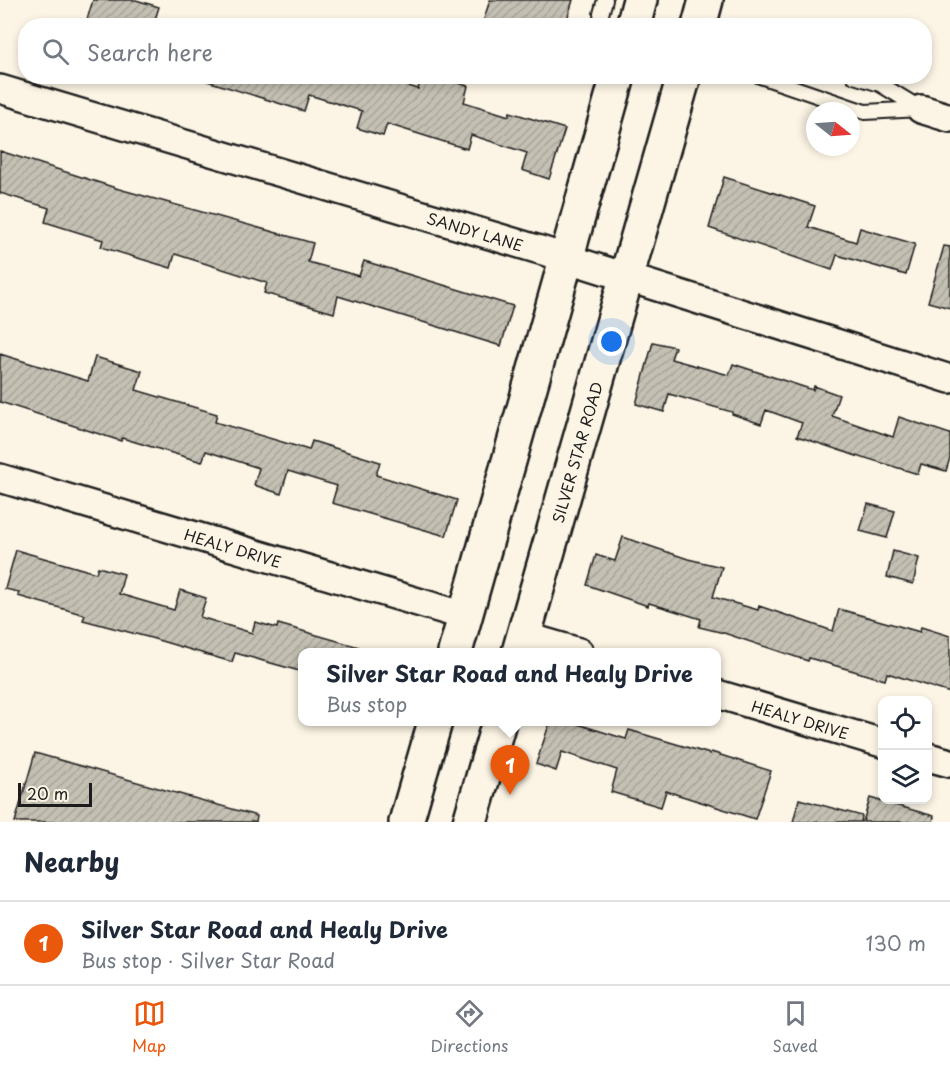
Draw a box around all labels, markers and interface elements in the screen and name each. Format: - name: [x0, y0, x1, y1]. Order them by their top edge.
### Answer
- search box: [18, 18, 932, 84]
- icon: search: [39, 35, 72, 68]
- text: Search here: [87, 35, 213, 68]
- north arrow: [806, 102, 860, 156]
- street label: SANDY LANE: [424, 205, 526, 256]
- your location: [597, 327, 626, 356]
- street label: SILVER STAR ROAD: [545, 379, 607, 525]
- street label: HEALY DRIVE: [182, 522, 284, 572]
- popup: [298, 648, 721, 726]
- text: Silver Star Road and Healy Drive: [326, 656, 693, 689]
- text: Bus stop: [326, 689, 407, 719]
- street label: HEALY DRIVE: [749, 693, 852, 744]
- map controls: [878, 696, 932, 804]
- button: locate: [878, 696, 932, 750]
- pin: 1: [490, 746, 530, 795]
- button: layers: [878, 750, 932, 804]
- scale bar: [18, 780, 92, 808]
- text: 20 m: [27, 781, 68, 805]
- text: Nearby: [24, 842, 119, 881]
- text: Silver Star Road and Healy Drive: [81, 912, 448, 945]
- text: 1: [39, 928, 48, 958]
- text: 130 m: [866, 928, 926, 958]
- text: Bus stop · Silver Star Road: [81, 945, 335, 975]
- tab: Map: [132, 997, 166, 1057]
- tab: Directions: [430, 997, 508, 1057]
- tab: Saved: [772, 997, 818, 1057]

